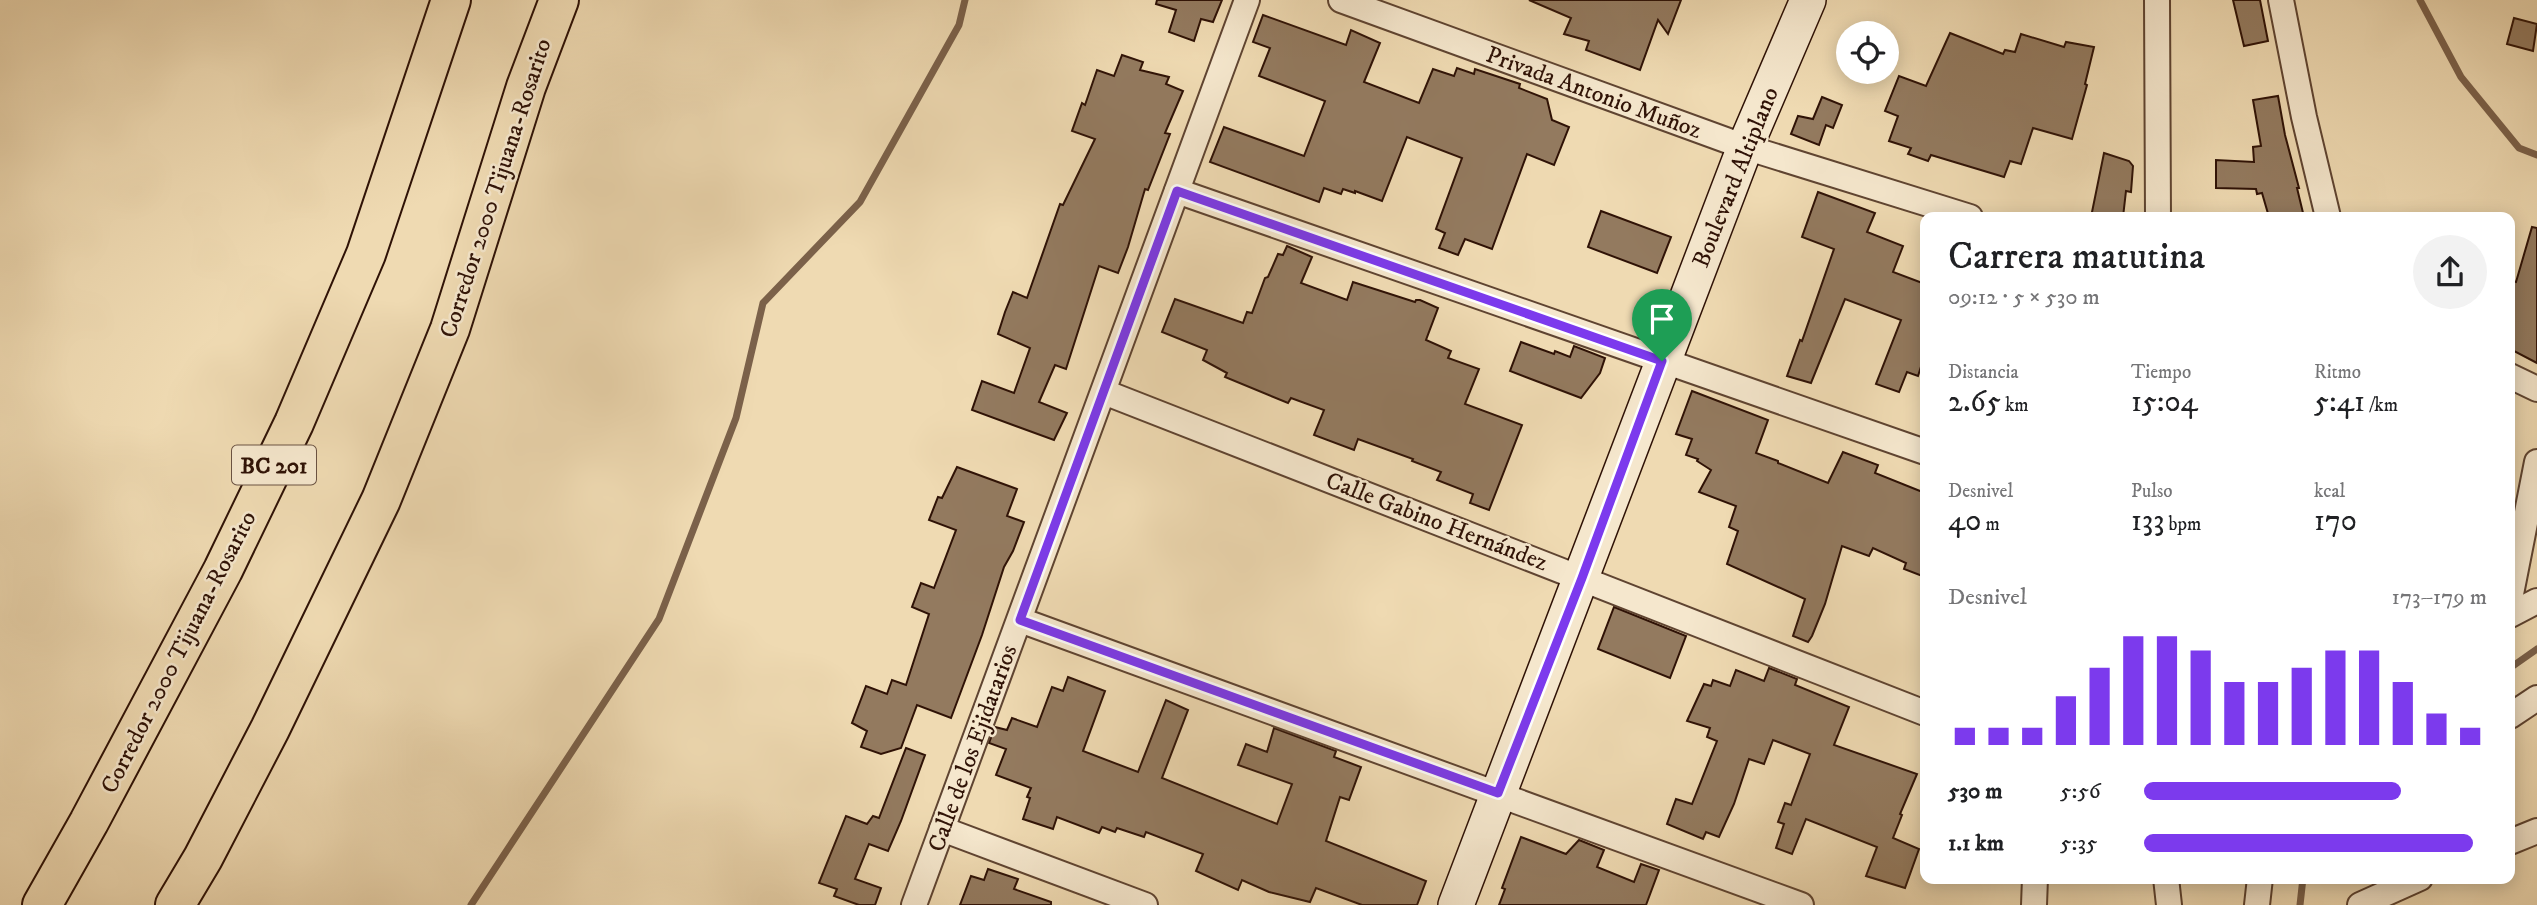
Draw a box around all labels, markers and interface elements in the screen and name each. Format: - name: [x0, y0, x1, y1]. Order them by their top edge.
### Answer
- map controls: [1836, 21, 1899, 84]
- button: locate: [1836, 21, 1899, 84]
- street label: Corredor 2000 Tijuana-Rosarito: [433, 35, 559, 342]
- street label: Privada Antonio Muñoz: [1482, 40, 1706, 146]
- street label: Boulevard Altiplano: [1686, 83, 1786, 272]
- text: Carrera matutina: [1948, 233, 2205, 281]
- button: share: [2413, 235, 2487, 309]
- text: 09:12 · 5 × 530 m: [1948, 283, 2100, 312]
- pin: [1632, 289, 1692, 361]
- icon: arrive: [1643, 300, 1681, 338]
- text: Distancia: [1948, 361, 2019, 384]
- text: Tiempo: [2131, 361, 2191, 384]
- text: Ritmo: [2314, 361, 2361, 384]
- text: 2.65: [1948, 384, 2001, 421]
- text: 15:04: [2131, 384, 2198, 421]
- text: 5:41: [2314, 384, 2365, 421]
- text: km: [2001, 394, 2029, 417]
- text: /km: [2365, 394, 2398, 417]
- road number: BC 201: [232, 446, 316, 485]
- street label: Calle Gabino Hernández: [1321, 466, 1552, 578]
- text: Desnivel: [1948, 480, 2013, 503]
- text: Pulso: [2131, 480, 2173, 503]
- text: kcal: [2314, 480, 2345, 503]
- text: 40: [1948, 503, 1981, 540]
- text: 133: [2131, 503, 2164, 540]
- text: 170: [2314, 503, 2357, 540]
- street label: Corredor 2000 Tijuana-Rosarito: [94, 506, 263, 799]
- text: m: [1981, 513, 2000, 536]
- text: bpm: [2164, 513, 2201, 536]
- text: Desnivel: [1948, 583, 2027, 612]
- text: 173–179 m: [2391, 583, 2487, 612]
- street label: Calle de los Ejidatarios: [922, 641, 1024, 856]
- text: 530 m: [1948, 777, 2003, 806]
- text: 5:56: [2060, 777, 2101, 806]
- text: 1.1 km: [1948, 829, 2004, 858]
- text: 5:35: [2060, 829, 2097, 858]

